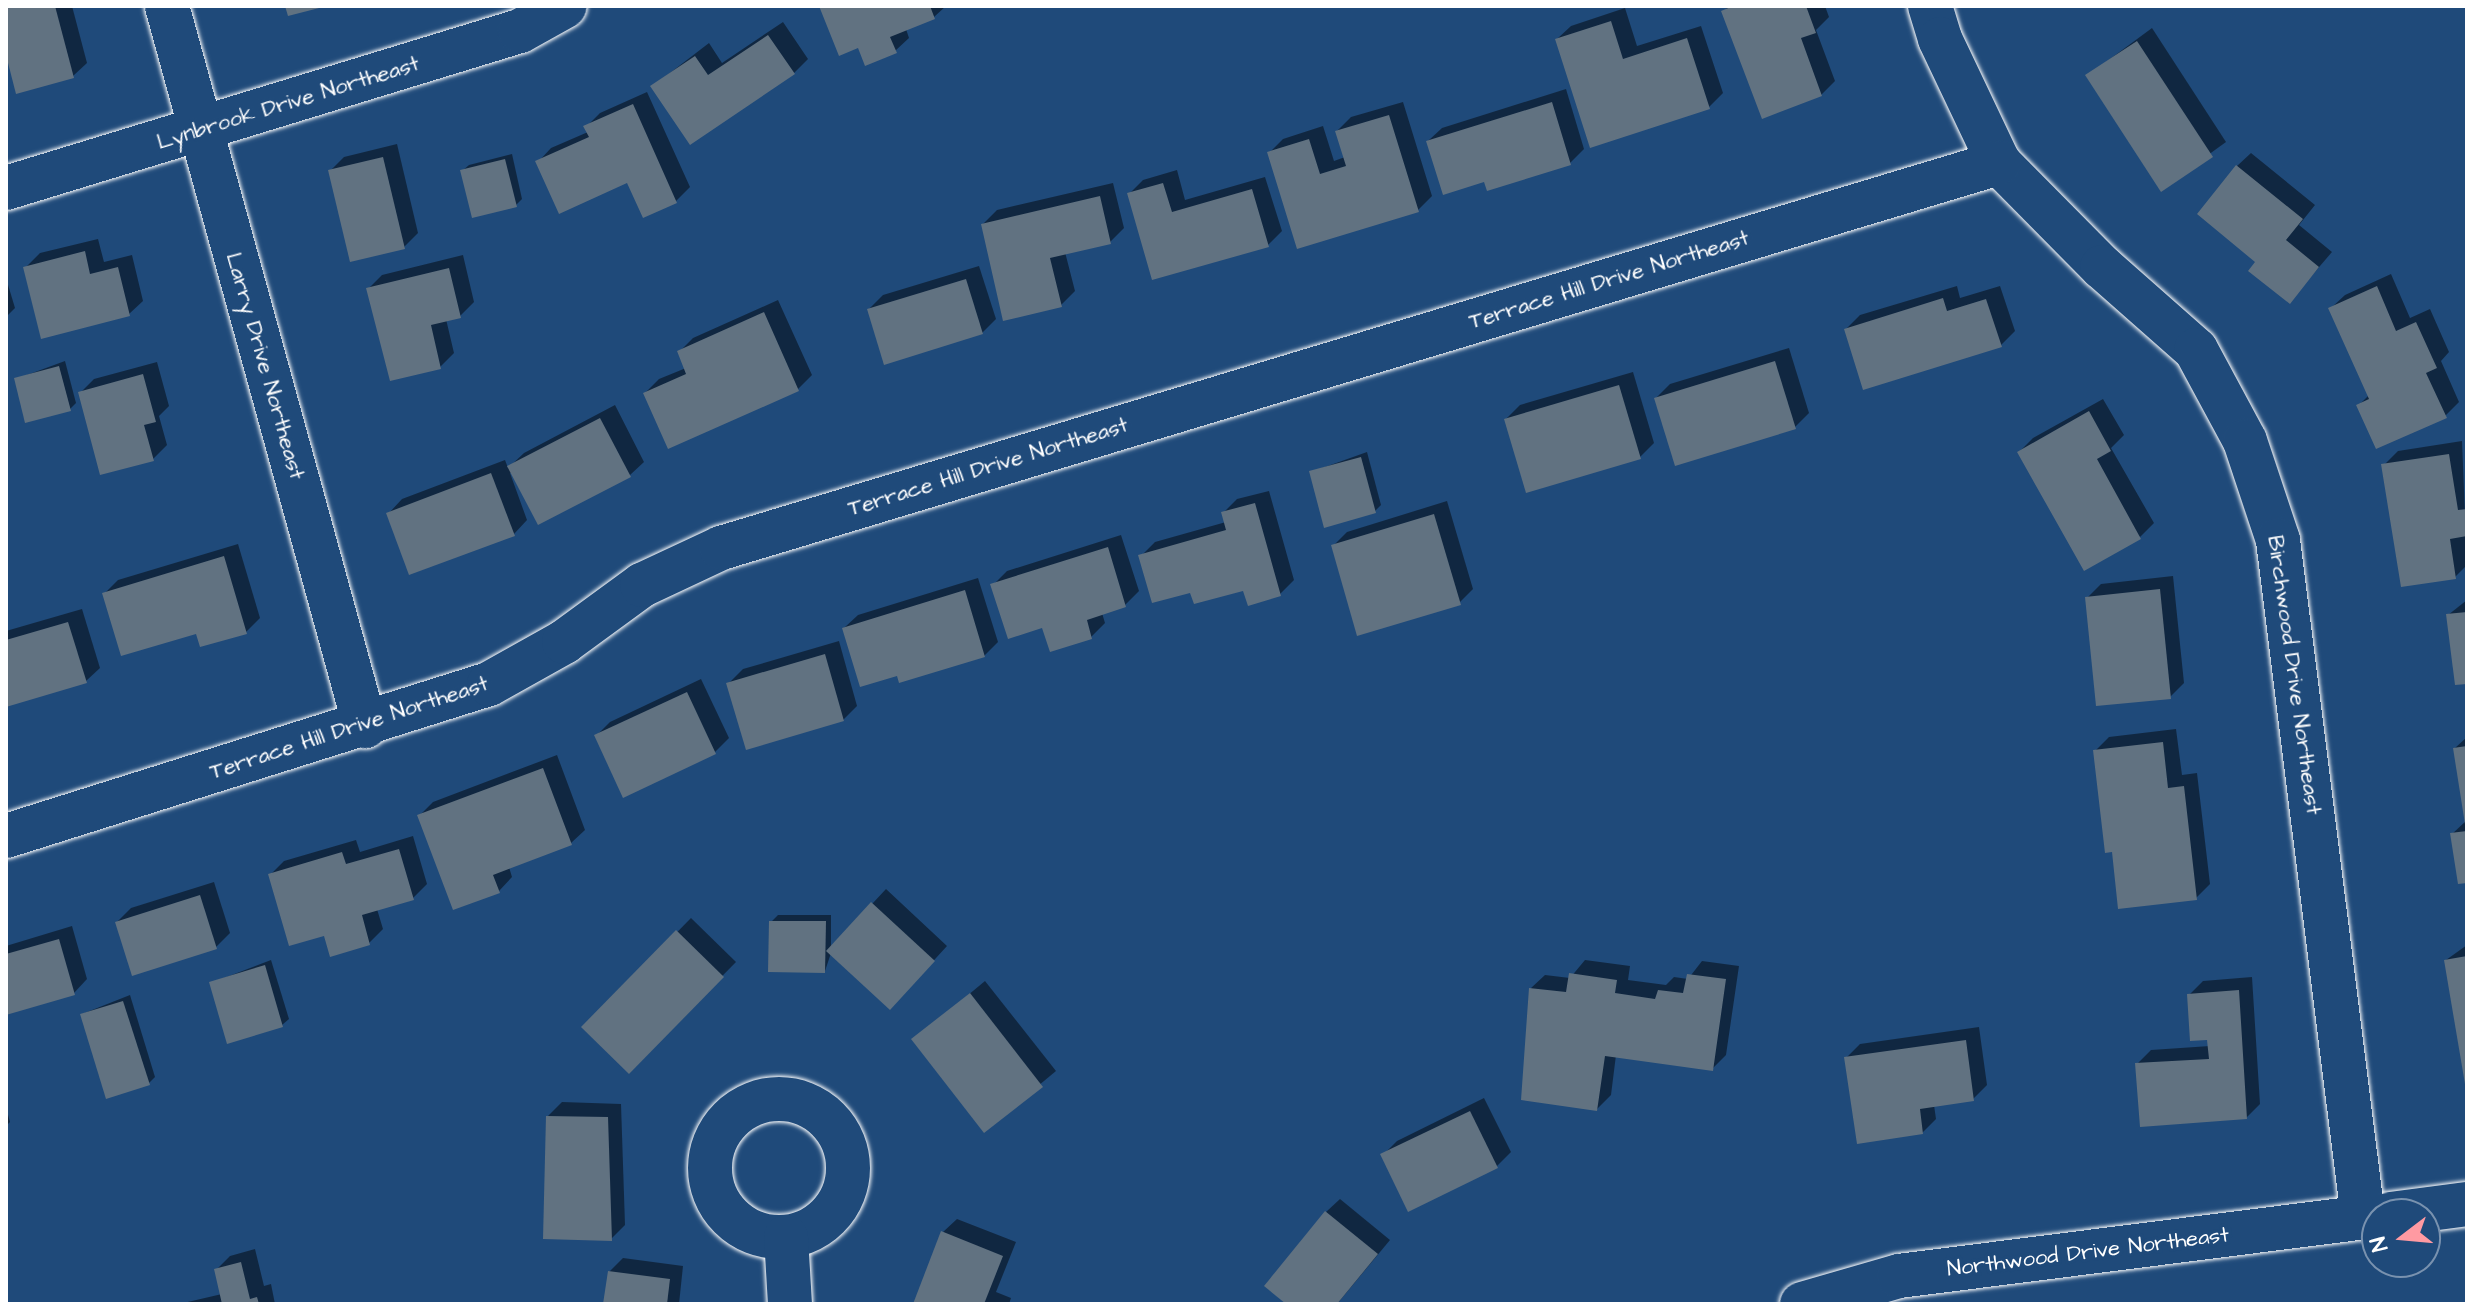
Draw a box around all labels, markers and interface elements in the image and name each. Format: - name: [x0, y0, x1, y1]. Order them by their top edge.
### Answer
- street label: Lynbrook Drive Northeast: [154, 50, 422, 156]
- street label: Terrace Hill Drive Northeast: [1466, 225, 1752, 335]
- street label: Larry Drive Northeast: [220, 250, 310, 482]
- street label: Terrace Hill Drive Northeast: [845, 412, 1131, 522]
- street label: Birchwood Drive Northeast: [2261, 534, 2327, 816]
- street label: Terrace Hill Drive Northeast: [207, 670, 491, 786]
- north arrow: [2361, 1198, 2441, 1278]
- street label: Northwood Drive Northeast: [1946, 1222, 2230, 1282]
- text: N: [2363, 1233, 2396, 1255]

